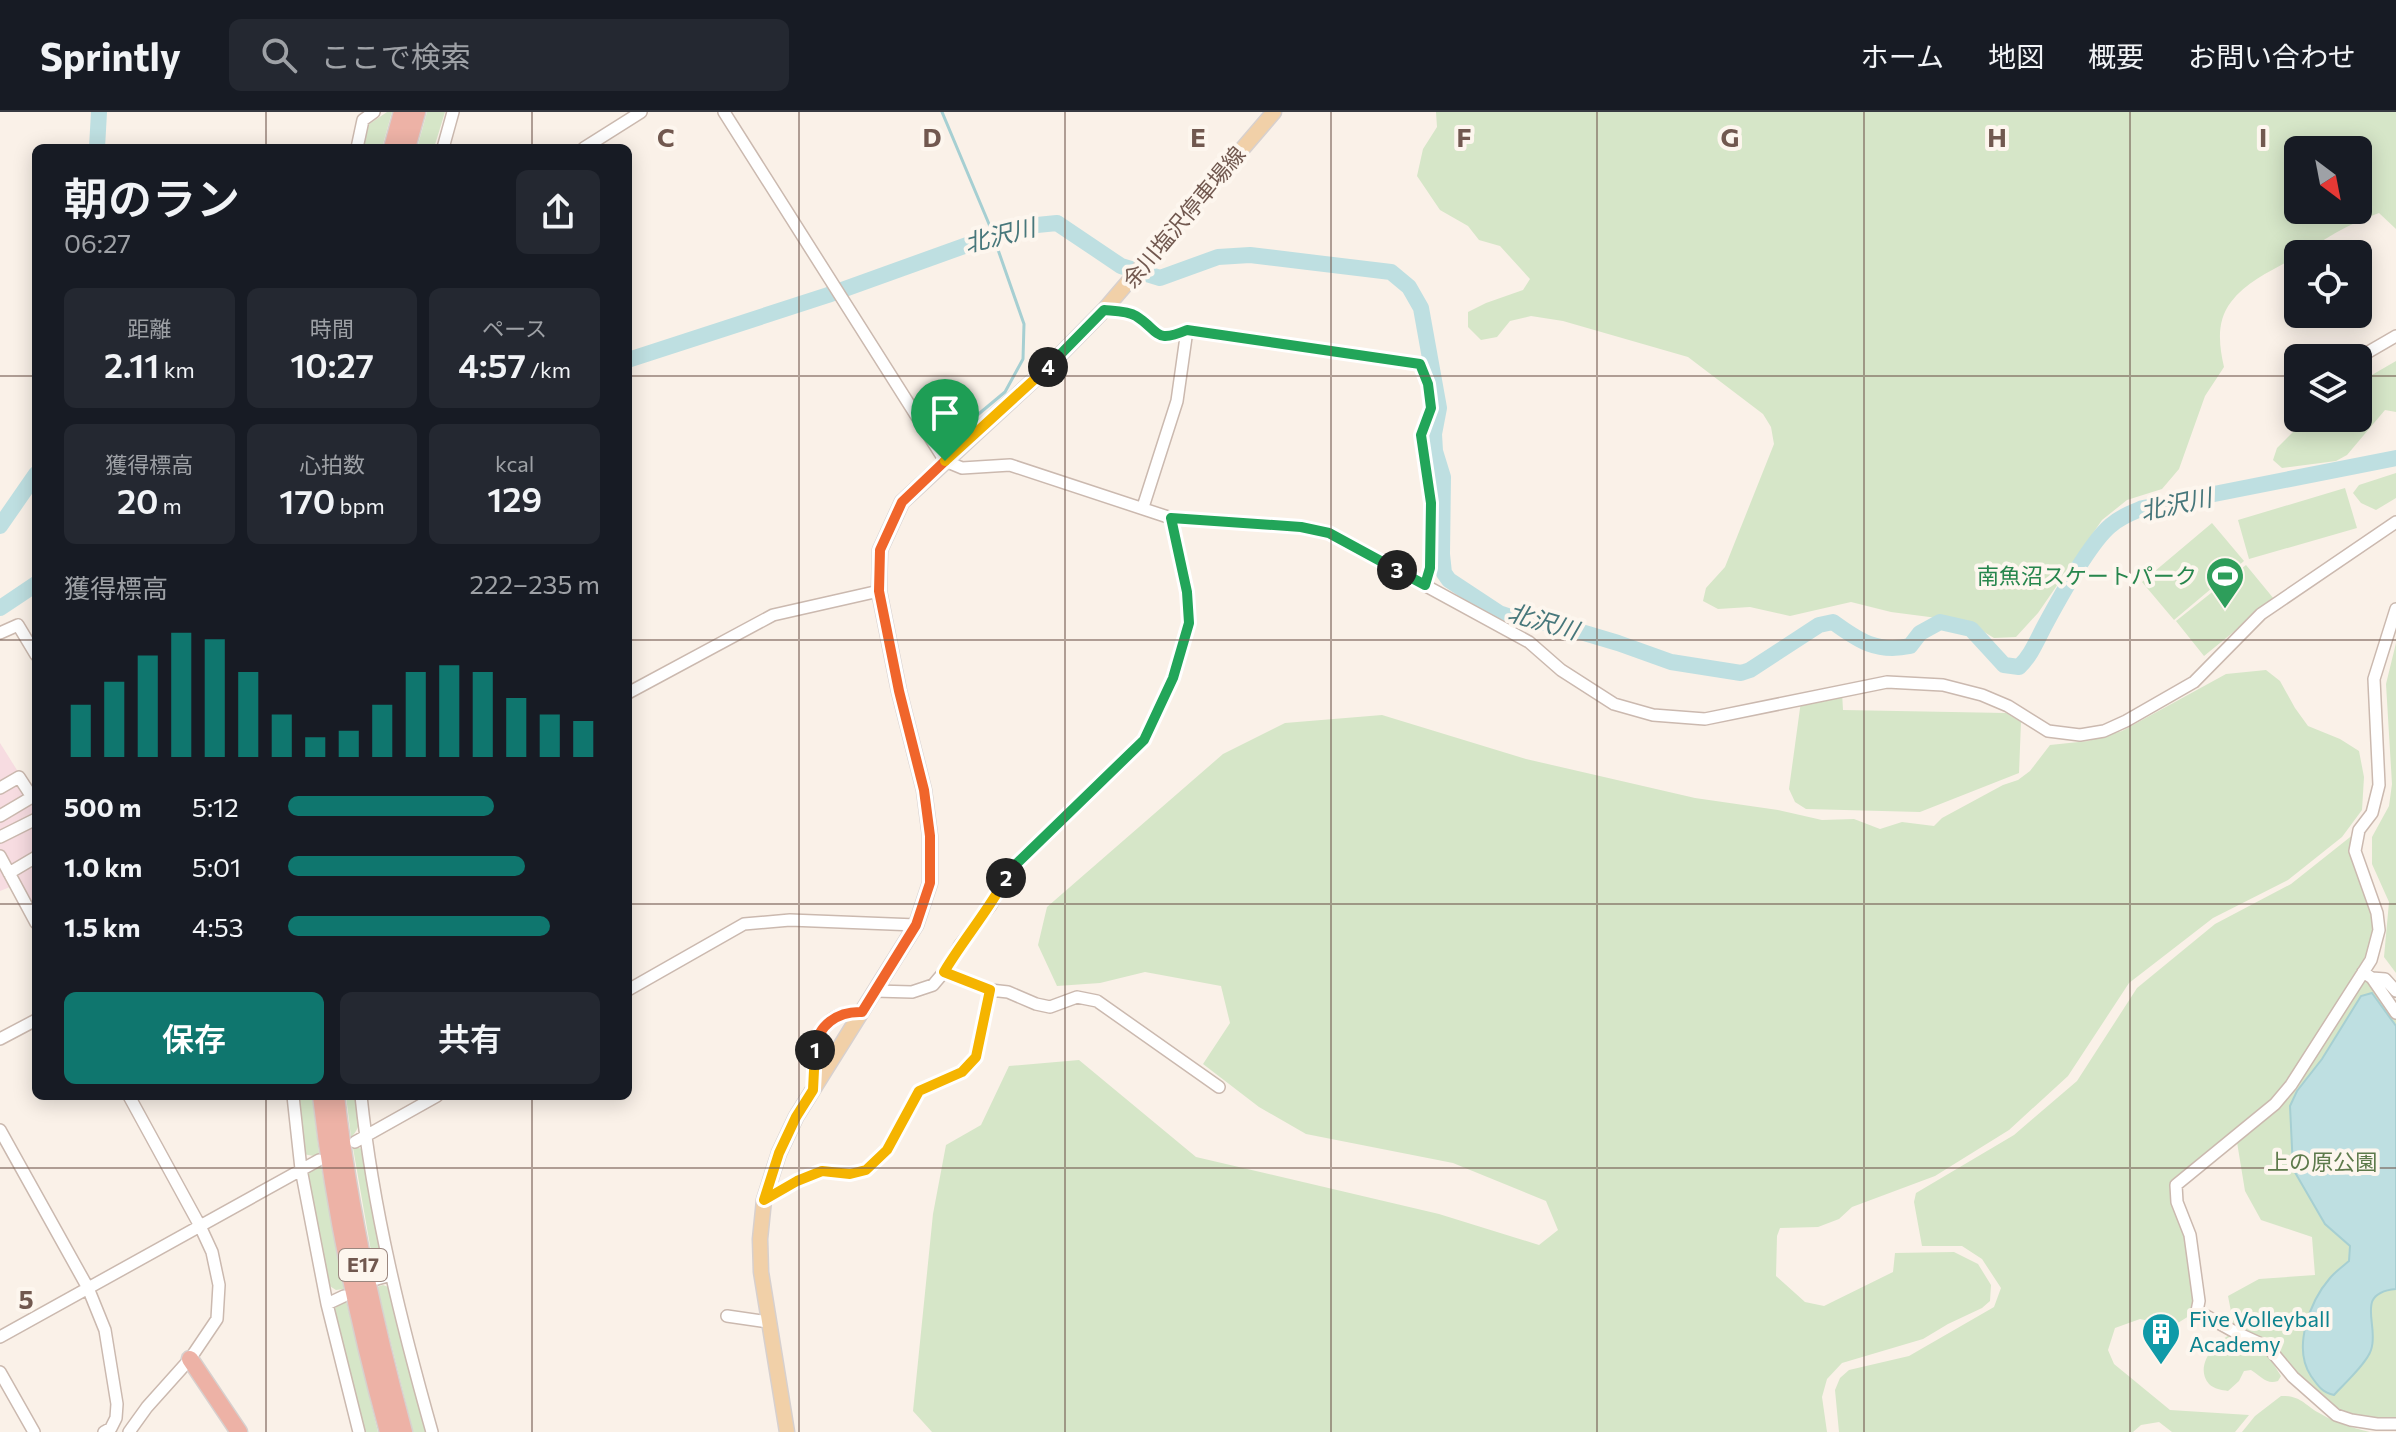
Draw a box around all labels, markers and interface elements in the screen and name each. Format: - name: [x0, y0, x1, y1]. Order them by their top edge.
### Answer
- search box: [229, 19, 789, 91]
- text: Sprintly: [40, 32, 181, 79]
- icon: search: [257, 33, 301, 77]
- text: ここで検索: [321, 37, 471, 74]
- text: ホーム: [1861, 39, 1944, 73]
- text: 地図: [1988, 39, 2044, 73]
- text: 概要: [2088, 39, 2144, 73]
- text: お問い合わせ: [2188, 39, 2356, 73]
- text: C: [657, 121, 675, 152]
- text: D: [922, 121, 942, 152]
- text: E: [1190, 121, 1206, 152]
- text: F: [1456, 121, 1472, 152]
- text: G: [1721, 121, 1739, 152]
- text: H: [1987, 121, 2007, 152]
- text: I: [2259, 121, 2267, 152]
- north arrow: [2284, 136, 2372, 224]
- map controls: [2284, 136, 2372, 432]
- street label: 余川塩沢停車場線: [1117, 141, 1251, 293]
- text: 朝のラン: [64, 170, 240, 224]
- button: share: [516, 170, 600, 254]
- water label: 北沢川: [961, 211, 1041, 257]
- text: 06:27: [64, 227, 131, 258]
- button: locate: [2284, 240, 2372, 328]
- text: 距離: [127, 315, 171, 342]
- text: 時間: [310, 315, 354, 342]
- text: ペース: [482, 315, 547, 342]
- text: 2.11: [104, 343, 159, 385]
- text: 10:27: [290, 343, 374, 385]
- text: 4:57: [458, 343, 526, 385]
- button: layers: [2284, 344, 2372, 432]
- pin: 4: [1028, 347, 1068, 387]
- text: 4: [1041, 353, 1055, 380]
- text: km: [159, 356, 195, 383]
- text: /km: [526, 356, 571, 383]
- pin: [911, 379, 979, 461]
- icon: arrive: [923, 391, 967, 435]
- text: kcal: [495, 450, 534, 477]
- text: 獲得標高: [105, 451, 193, 478]
- text: 心拍数: [299, 451, 365, 478]
- text: 129: [487, 477, 542, 519]
- text: 20: [117, 479, 158, 521]
- text: 170: [279, 479, 335, 521]
- water label: 北沢川: [2137, 481, 2217, 525]
- text: m: [158, 492, 182, 519]
- text: bpm: [335, 492, 385, 519]
- pin: 3: [1377, 550, 1417, 590]
- sports icon: 南魚沼スケートパーク: [2204, 555, 2246, 610]
- text: 3: [1391, 556, 1403, 583]
- place label: 南魚沼スケートパーク: [1977, 562, 2197, 589]
- text: 222–235 m: [470, 568, 600, 599]
- text: 獲得標高: [64, 572, 168, 603]
- water label: 北沢川: [1505, 597, 1585, 645]
- text: 500 m: [64, 791, 141, 822]
- text: 5:12: [192, 791, 239, 822]
- text: 1.0 km: [64, 851, 142, 882]
- text: 5:01: [192, 851, 241, 882]
- pin: 2: [986, 858, 1026, 898]
- text: 2: [1000, 864, 1012, 891]
- text: 1.5 km: [64, 911, 140, 942]
- text: 4:53: [192, 911, 244, 942]
- button: 保存: [64, 992, 324, 1084]
- button: 共有: [340, 992, 600, 1084]
- pin: 1: [795, 1030, 835, 1070]
- text: 1: [810, 1036, 820, 1063]
- park label: 上の原公園: [2267, 1148, 2377, 1175]
- road number: E17: [339, 1249, 387, 1281]
- text: 5: [18, 1283, 34, 1314]
- place label: Five Volleyball Academy: [2189, 1305, 2330, 1357]
- building icon: Five Volleyball Academy: [2140, 1311, 2182, 1366]

